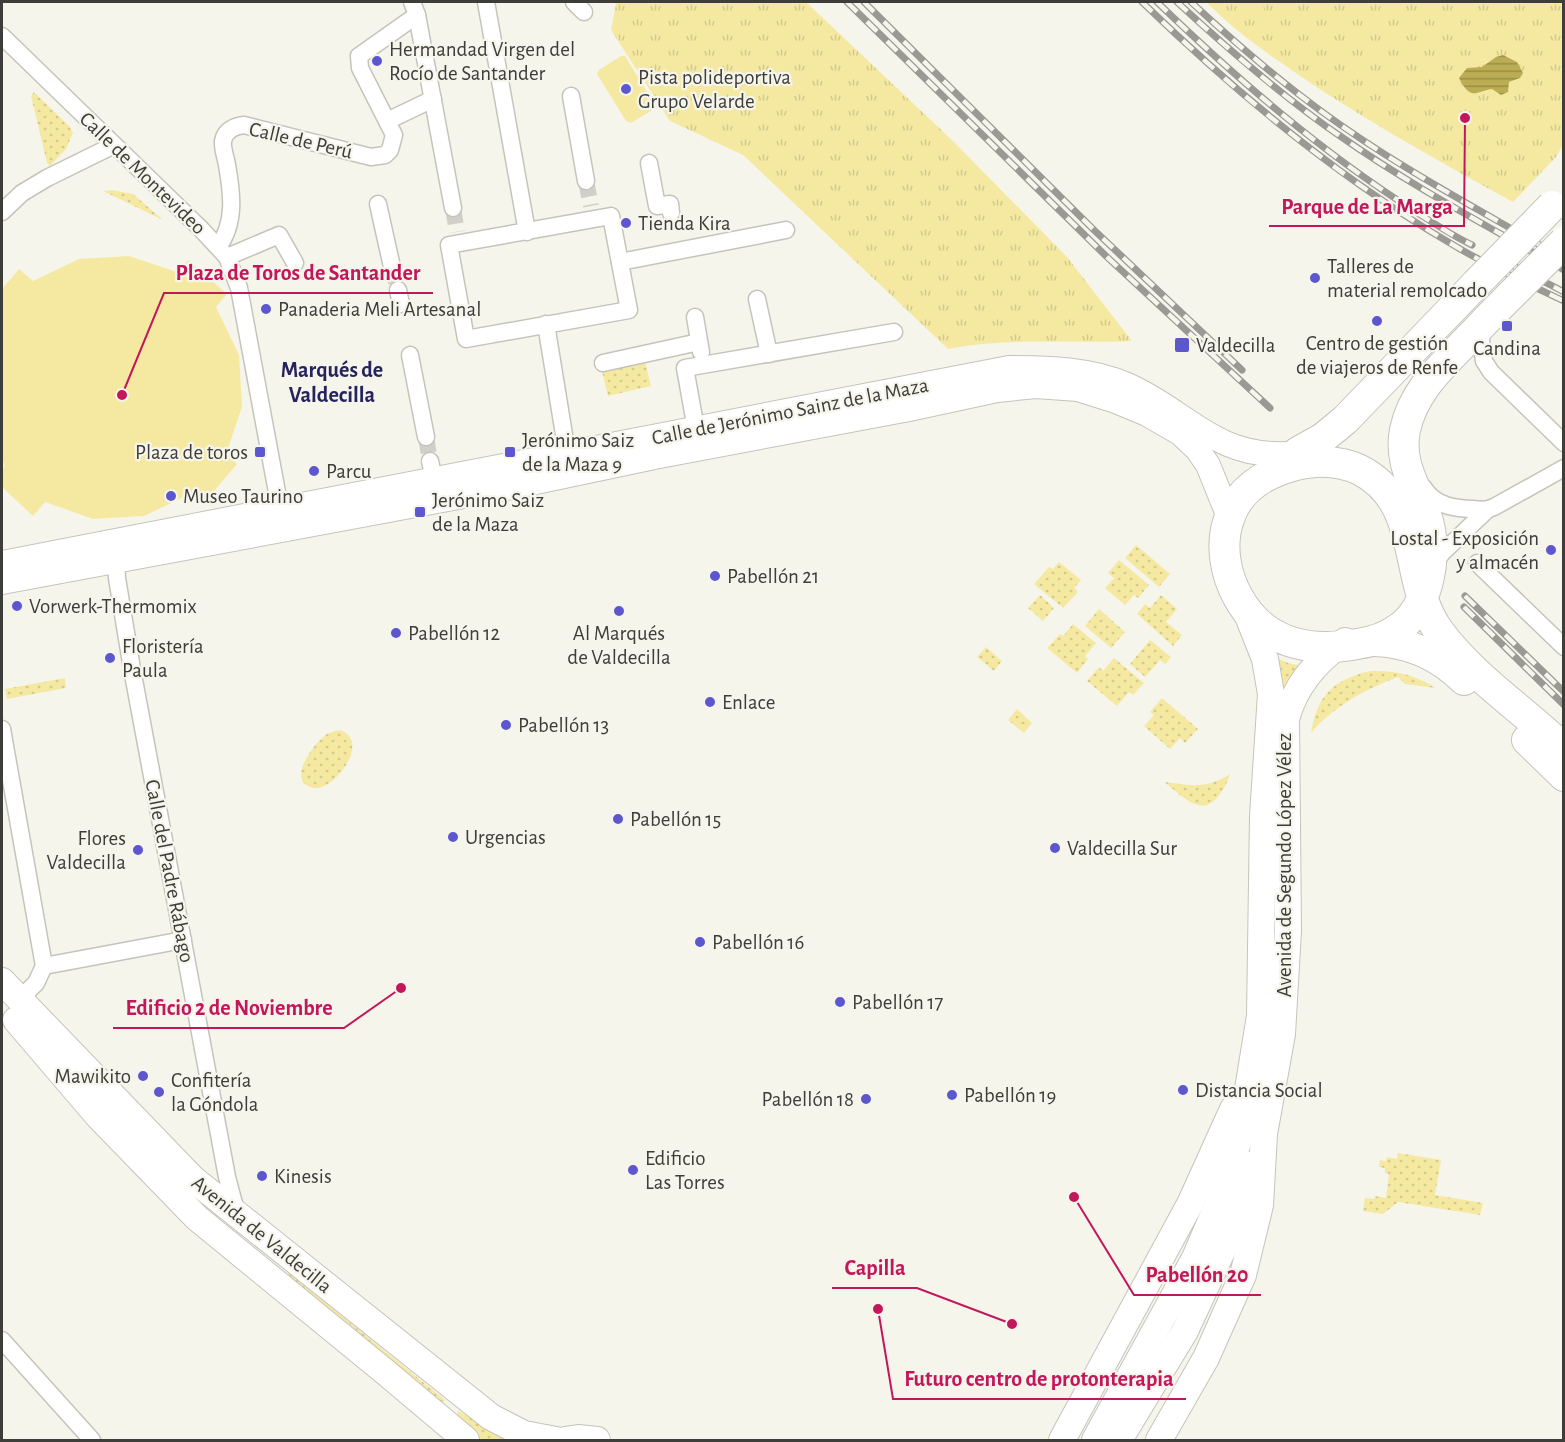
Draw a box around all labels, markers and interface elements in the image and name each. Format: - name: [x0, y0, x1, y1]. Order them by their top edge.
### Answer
- place label: Hermandad Virgen del Rocío de Santander: [389, 39, 575, 84]
- marker: Hermandad Virgen del Rocío de Santander: [370, 54, 384, 68]
- place label: Pista polideportiva Grupo Velarde: [638, 67, 791, 112]
- marker: Pista polideportiva Grupo Velarde: [619, 82, 633, 96]
- street label: Calle de Montevideo: [76, 108, 210, 239]
- street label: Calle de Perú: [247, 118, 355, 163]
- callout: Parque de La Marga: [1269, 186, 1464, 226]
- text: Parque de La Marga: [1281, 196, 1453, 218]
- place label: Tienda Kira: [638, 213, 731, 234]
- marker: Tienda Kira: [619, 216, 633, 230]
- callout: Plaza de Toros de Santander: [164, 253, 433, 293]
- place label: Talleres de material remolcado: [1327, 256, 1487, 301]
- text: Plaza de Toros de Santander: [176, 262, 421, 284]
- marker: Talleres de material remolcado: [1308, 271, 1322, 285]
- place label: Panaderia Meli Artesanal: [278, 299, 481, 320]
- marker: Panaderia Meli Artesanal: [259, 302, 273, 316]
- marker: Centro de gestión de viajeros de Renfe: [1370, 314, 1384, 328]
- marker: Candina: [1500, 319, 1514, 333]
- place label: Centro de gestión de viajeros de Renfe: [1296, 333, 1458, 378]
- place label: Valdecilla: [1196, 335, 1276, 356]
- marker: Valdecilla: [1173, 336, 1191, 354]
- place label: Candina: [1473, 338, 1541, 359]
- district label: Marqués de Valdecilla: [281, 359, 383, 406]
- street label: Calle de Jerónimo Sainz de la Maza: [650, 374, 930, 449]
- place label: Jerónimo Saiz de la Maza 9: [522, 430, 634, 475]
- place label: Plaza de toros: [135, 442, 248, 463]
- marker: Plaza de toros: [253, 445, 267, 459]
- marker: Jerónimo Saiz de la Maza 9: [503, 445, 517, 459]
- place label: Parcu: [326, 461, 372, 482]
- marker: Parcu: [307, 464, 321, 478]
- place label: Museo Taurino: [183, 486, 303, 507]
- marker: Museo Taurino: [164, 489, 178, 503]
- place label: Jerónimo Saiz de la Maza: [432, 490, 544, 535]
- marker: Jerónimo Saiz de la Maza: [413, 505, 427, 519]
- place label: Lostal - Exposición y almacén: [1390, 528, 1539, 573]
- marker: Lostal - Exposición y almacén: [1544, 543, 1558, 557]
- place label: Pabellón 21: [727, 566, 819, 587]
- marker: Pabellón 21: [708, 569, 722, 583]
- place label: Vorwerk-Thermomix: [29, 596, 197, 617]
- marker: Vorwerk-Thermomix: [10, 599, 24, 613]
- marker: Al Marqués de Valdecilla: [612, 604, 626, 618]
- place label: Pabellón 12: [408, 623, 500, 644]
- place label: Al Marqués de Valdecilla: [567, 623, 671, 668]
- marker: Pabellón 12: [389, 626, 403, 640]
- place label: Floristería Paula: [122, 636, 204, 681]
- marker: Floristería Paula: [103, 651, 117, 665]
- place label: Enlace: [722, 692, 775, 713]
- marker: Enlace: [703, 695, 717, 709]
- place label: Pabellón 13: [518, 715, 609, 736]
- marker: Pabellón 13: [499, 718, 513, 732]
- street label: Avenida de Segundo López Vélez: [1274, 733, 1295, 997]
- street label: Calle del Padre Rábago: [141, 778, 198, 964]
- place label: Pabellón 15: [630, 809, 721, 830]
- marker: Pabellón 15: [611, 812, 625, 826]
- place label: Urgencias: [465, 827, 546, 848]
- place label: Flores Valdecilla: [47, 828, 126, 873]
- marker: Urgencias: [446, 830, 460, 844]
- place label: Valdecilla Sur: [1067, 838, 1177, 859]
- marker: Valdecilla Sur: [1048, 841, 1062, 855]
- marker: Flores Valdecilla: [131, 843, 145, 857]
- place label: Pabellón 16: [712, 932, 804, 953]
- marker: Pabellón 16: [693, 935, 707, 949]
- callout: Edificio 2 de Noviembre: [113, 988, 344, 1028]
- place label: Pabellón 17: [852, 992, 944, 1013]
- marker: Pabellón 17: [833, 995, 847, 1009]
- text: Edificio 2 de Noviembre: [125, 997, 333, 1019]
- place label: Mawikito: [55, 1066, 131, 1087]
- marker: Mawikito: [136, 1069, 150, 1083]
- place label: Confitería la Góndola: [171, 1070, 259, 1115]
- place label: Distancia Social: [1195, 1080, 1323, 1101]
- marker: Distancia Social: [1176, 1083, 1190, 1097]
- marker: Confitería la Góndola: [152, 1085, 166, 1099]
- place label: Pabellón 19: [964, 1085, 1056, 1106]
- marker: Pabellón 19: [945, 1088, 959, 1102]
- place label: Pabellón 18: [761, 1089, 854, 1110]
- marker: Pabellón 18: [859, 1092, 873, 1106]
- place label: Edificio Las Torres: [645, 1148, 725, 1193]
- marker: Edificio Las Torres: [626, 1163, 640, 1177]
- place label: Kinesis: [274, 1166, 332, 1187]
- marker: Kinesis: [255, 1169, 269, 1183]
- street label: Avenida de Valdecilla: [188, 1172, 336, 1297]
- callout: Capilla: [832, 1248, 917, 1288]
- callout: Pabellón 20: [1134, 1255, 1261, 1295]
- text: Capilla: [844, 1257, 906, 1279]
- text: Pabellón 20: [1145, 1264, 1249, 1286]
- callout: Futuro centro de protonterapia: [893, 1359, 1186, 1399]
- text: Futuro centro de protonterapia: [904, 1368, 1174, 1390]

